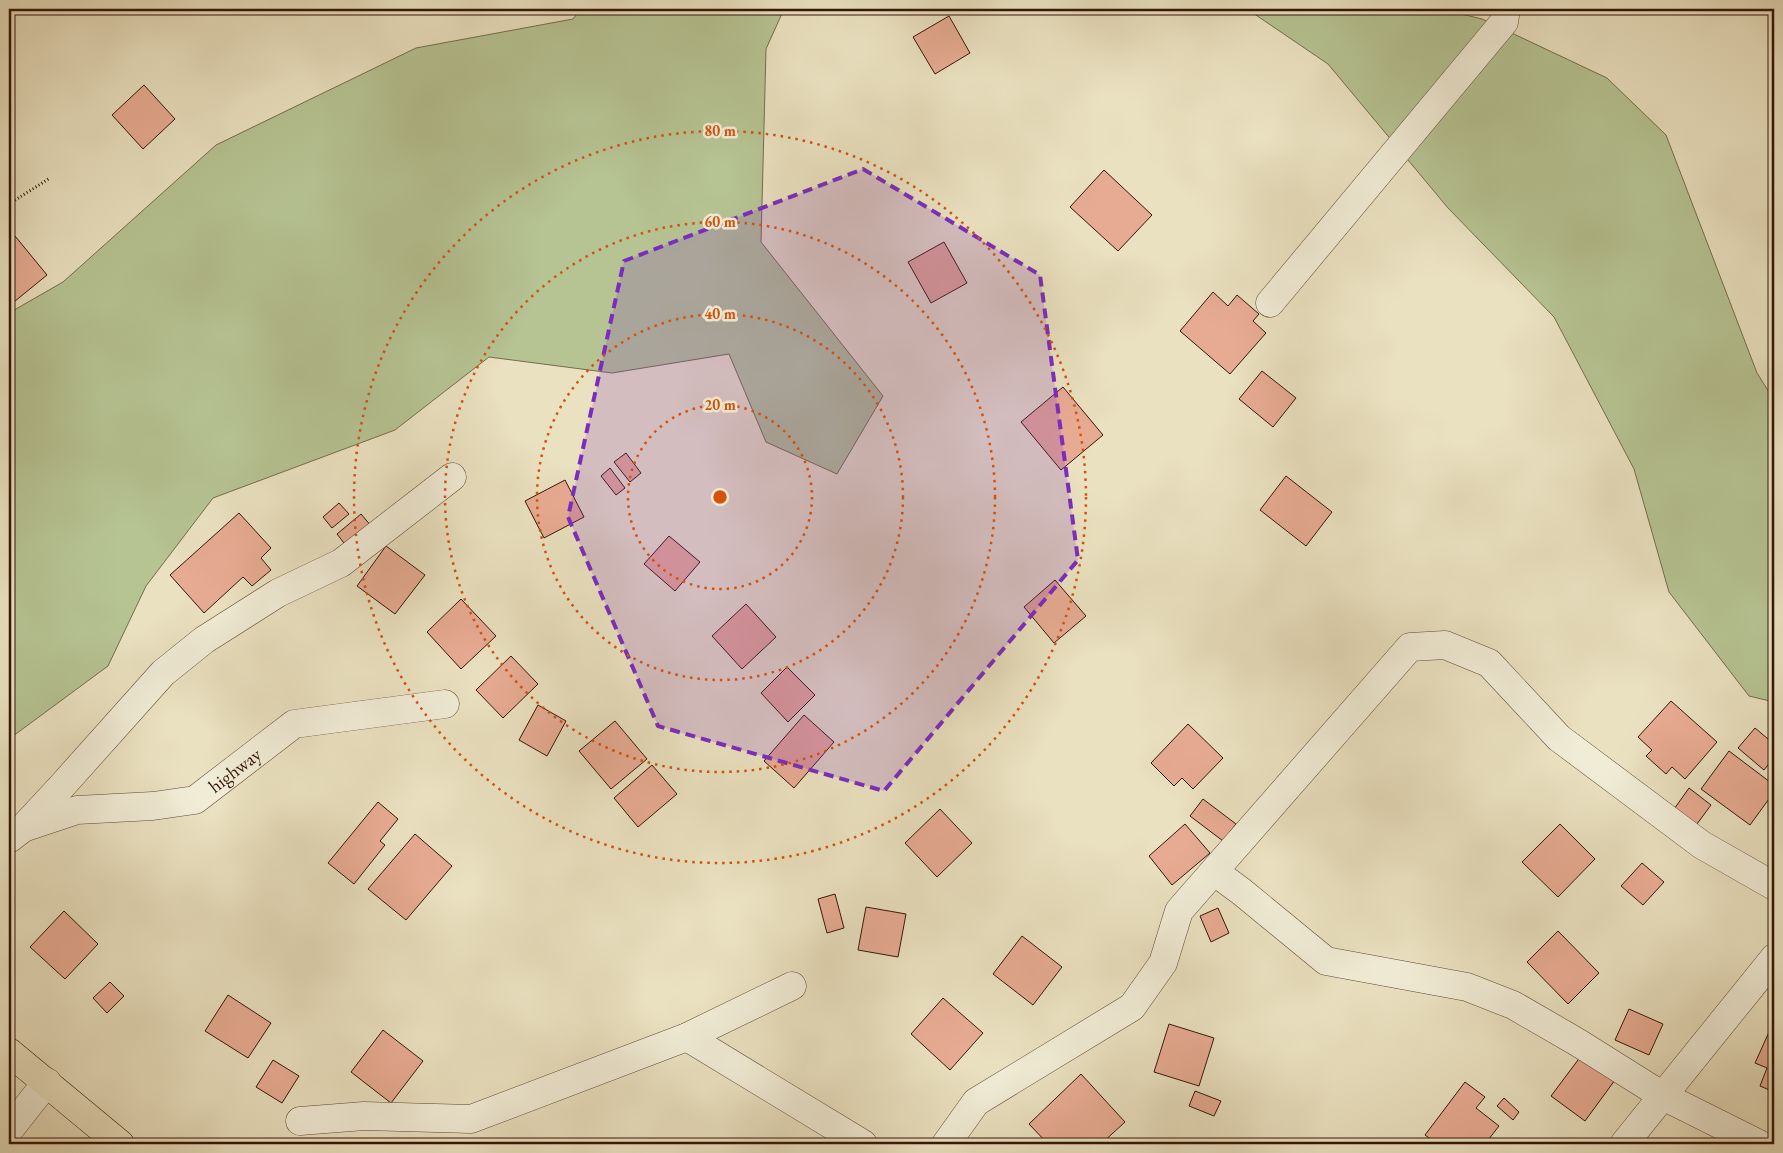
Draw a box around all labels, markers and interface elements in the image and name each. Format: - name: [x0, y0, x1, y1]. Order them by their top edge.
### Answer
- text: 80 m: [704, 121, 736, 140]
- text: 60 m: [704, 212, 736, 231]
- text: 40 m: [704, 304, 736, 323]
- text: 20 m: [704, 395, 736, 414]
- centre of rings: [711, 488, 729, 506]
- street label: highway: [203, 741, 267, 798]

